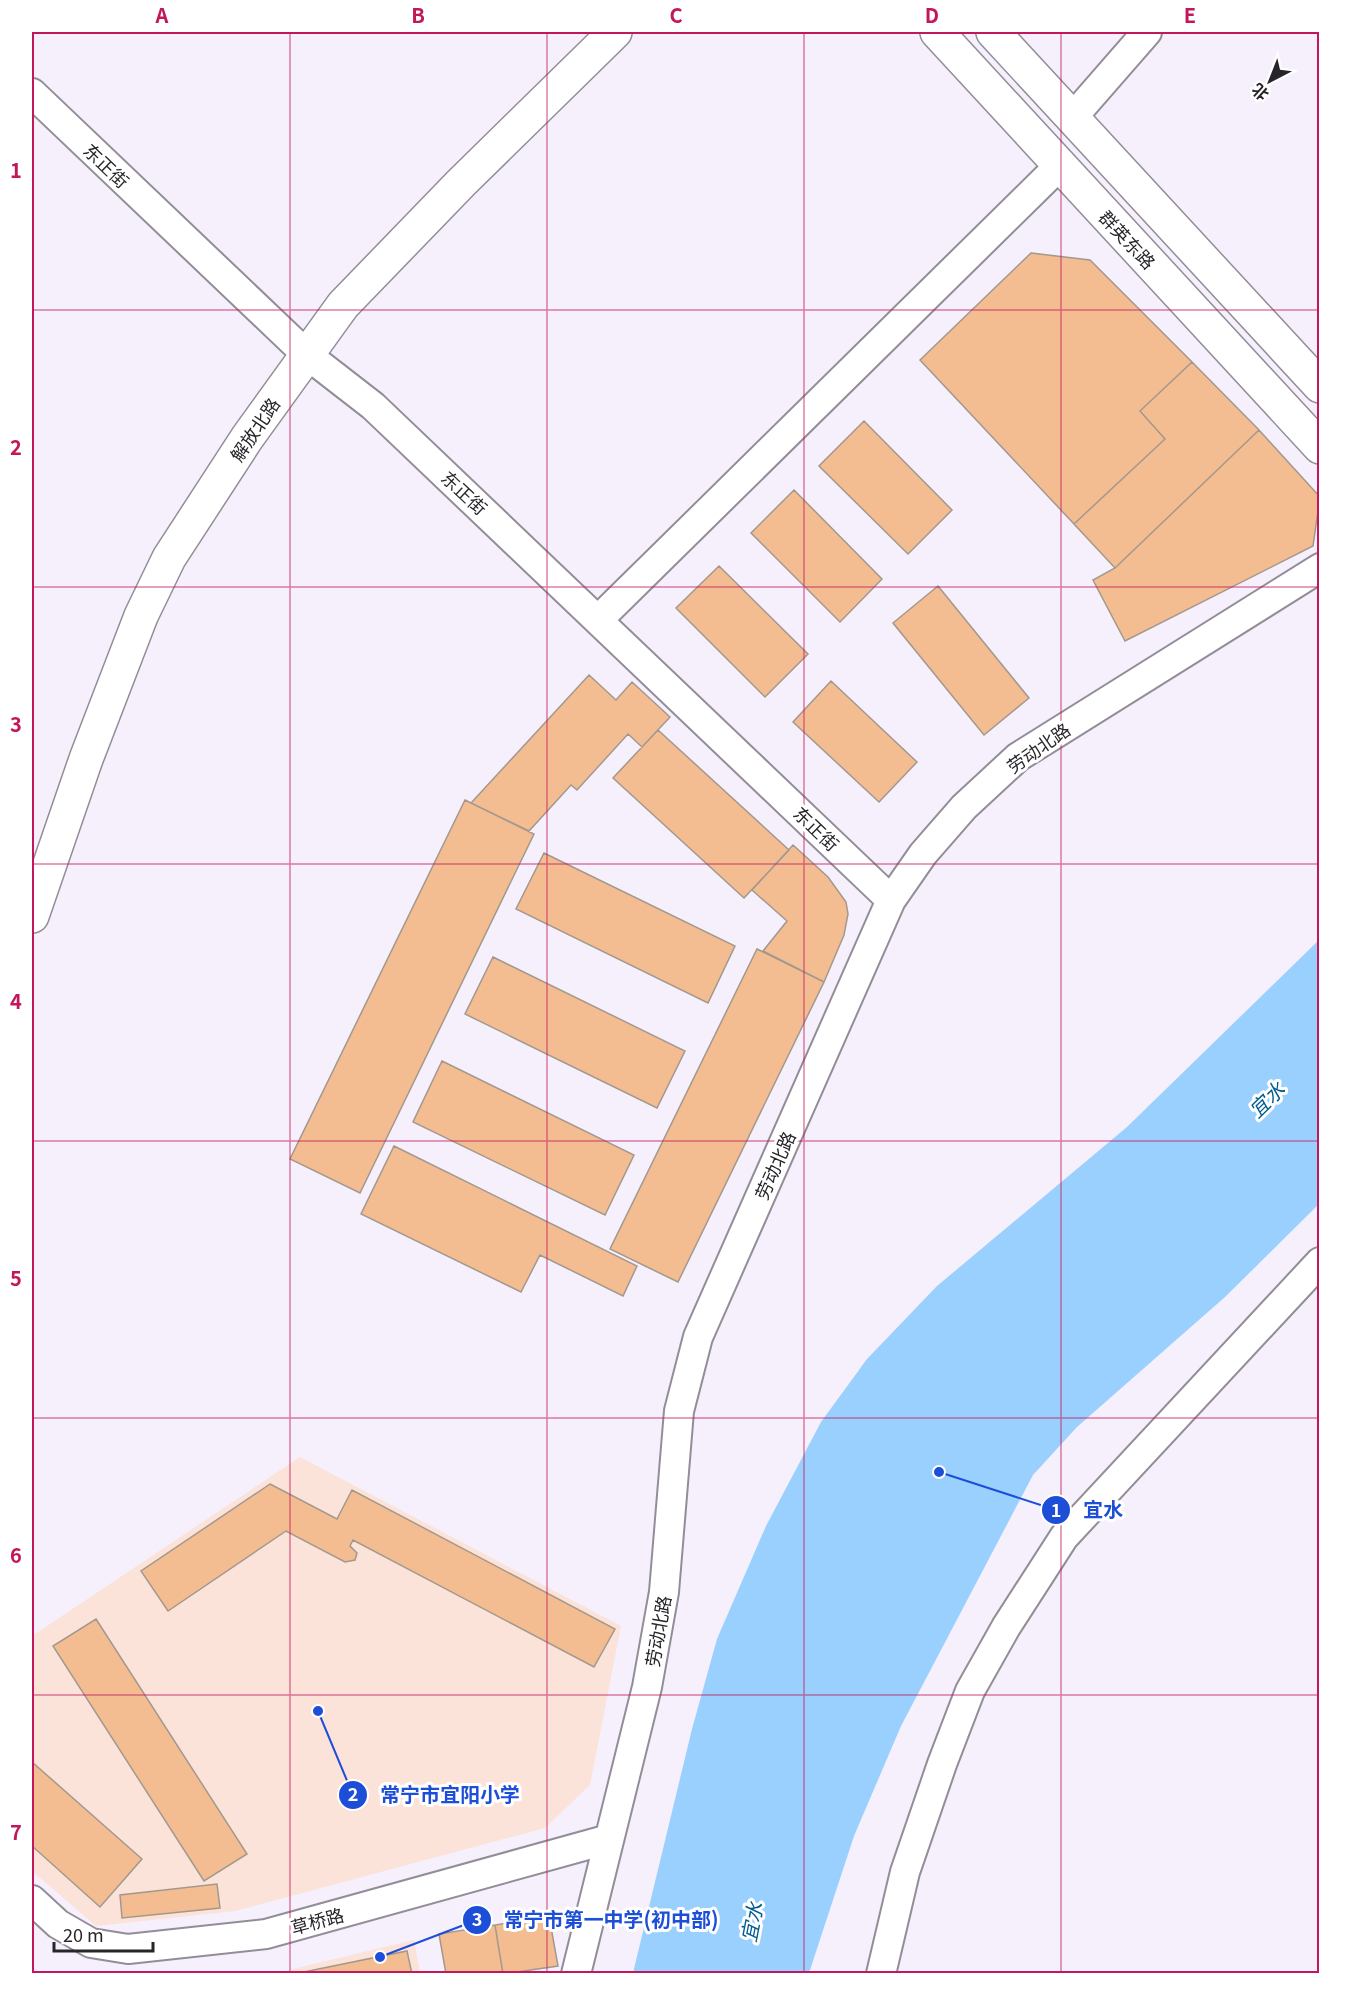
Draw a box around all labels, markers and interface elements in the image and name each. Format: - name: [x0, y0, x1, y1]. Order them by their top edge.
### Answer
- text: A: [155, 0, 169, 29]
- text: B: [411, 0, 425, 29]
- text: C: [669, 0, 683, 29]
- text: D: [925, 0, 939, 29]
- text: E: [1184, 0, 1196, 29]
- north arrow: [1240, 51, 1300, 111]
- text: 北: [1245, 79, 1273, 107]
- street label: 东正街: [79, 137, 135, 193]
- text: 1: [10, 155, 22, 184]
- street label: 群英东路: [1094, 204, 1162, 274]
- street label: 解放北路: [223, 392, 285, 466]
- text: 2: [10, 432, 22, 461]
- street label: 东正街: [436, 464, 494, 520]
- text: 3: [10, 709, 22, 738]
- street label: 劳动北路: [1001, 716, 1075, 778]
- street label: 东正街: [789, 800, 845, 856]
- text: 4: [10, 986, 22, 1015]
- water label: 宜水: [1242, 1074, 1291, 1123]
- street label: 劳动北路: [747, 1127, 801, 1203]
- text: 5: [10, 1263, 22, 1292]
- callout: 宜水: [1041, 1491, 1135, 1529]
- text: 宜水: [1083, 1494, 1123, 1523]
- text: 1: [1051, 1496, 1061, 1522]
- text: 6: [10, 1540, 22, 1569]
- street label: 劳动北路: [638, 1593, 676, 1669]
- callout: 常宁市宜阳小学: [338, 1776, 532, 1814]
- text: 常宁市宜阳小学: [380, 1779, 520, 1808]
- text: 2: [348, 1780, 358, 1806]
- text: 7: [10, 1817, 22, 1846]
- water label: 宜水: [733, 1899, 769, 1944]
- street label: 草桥路: [288, 1900, 346, 1940]
- callout: 常宁市第一中学(初中部): [462, 1901, 731, 1939]
- text: 常宁市第一中学(初中部): [503, 1904, 719, 1933]
- text: 3: [472, 1905, 482, 1931]
- scale bar: [54, 1915, 153, 1953]
- text: 20 m: [63, 1921, 104, 1947]

